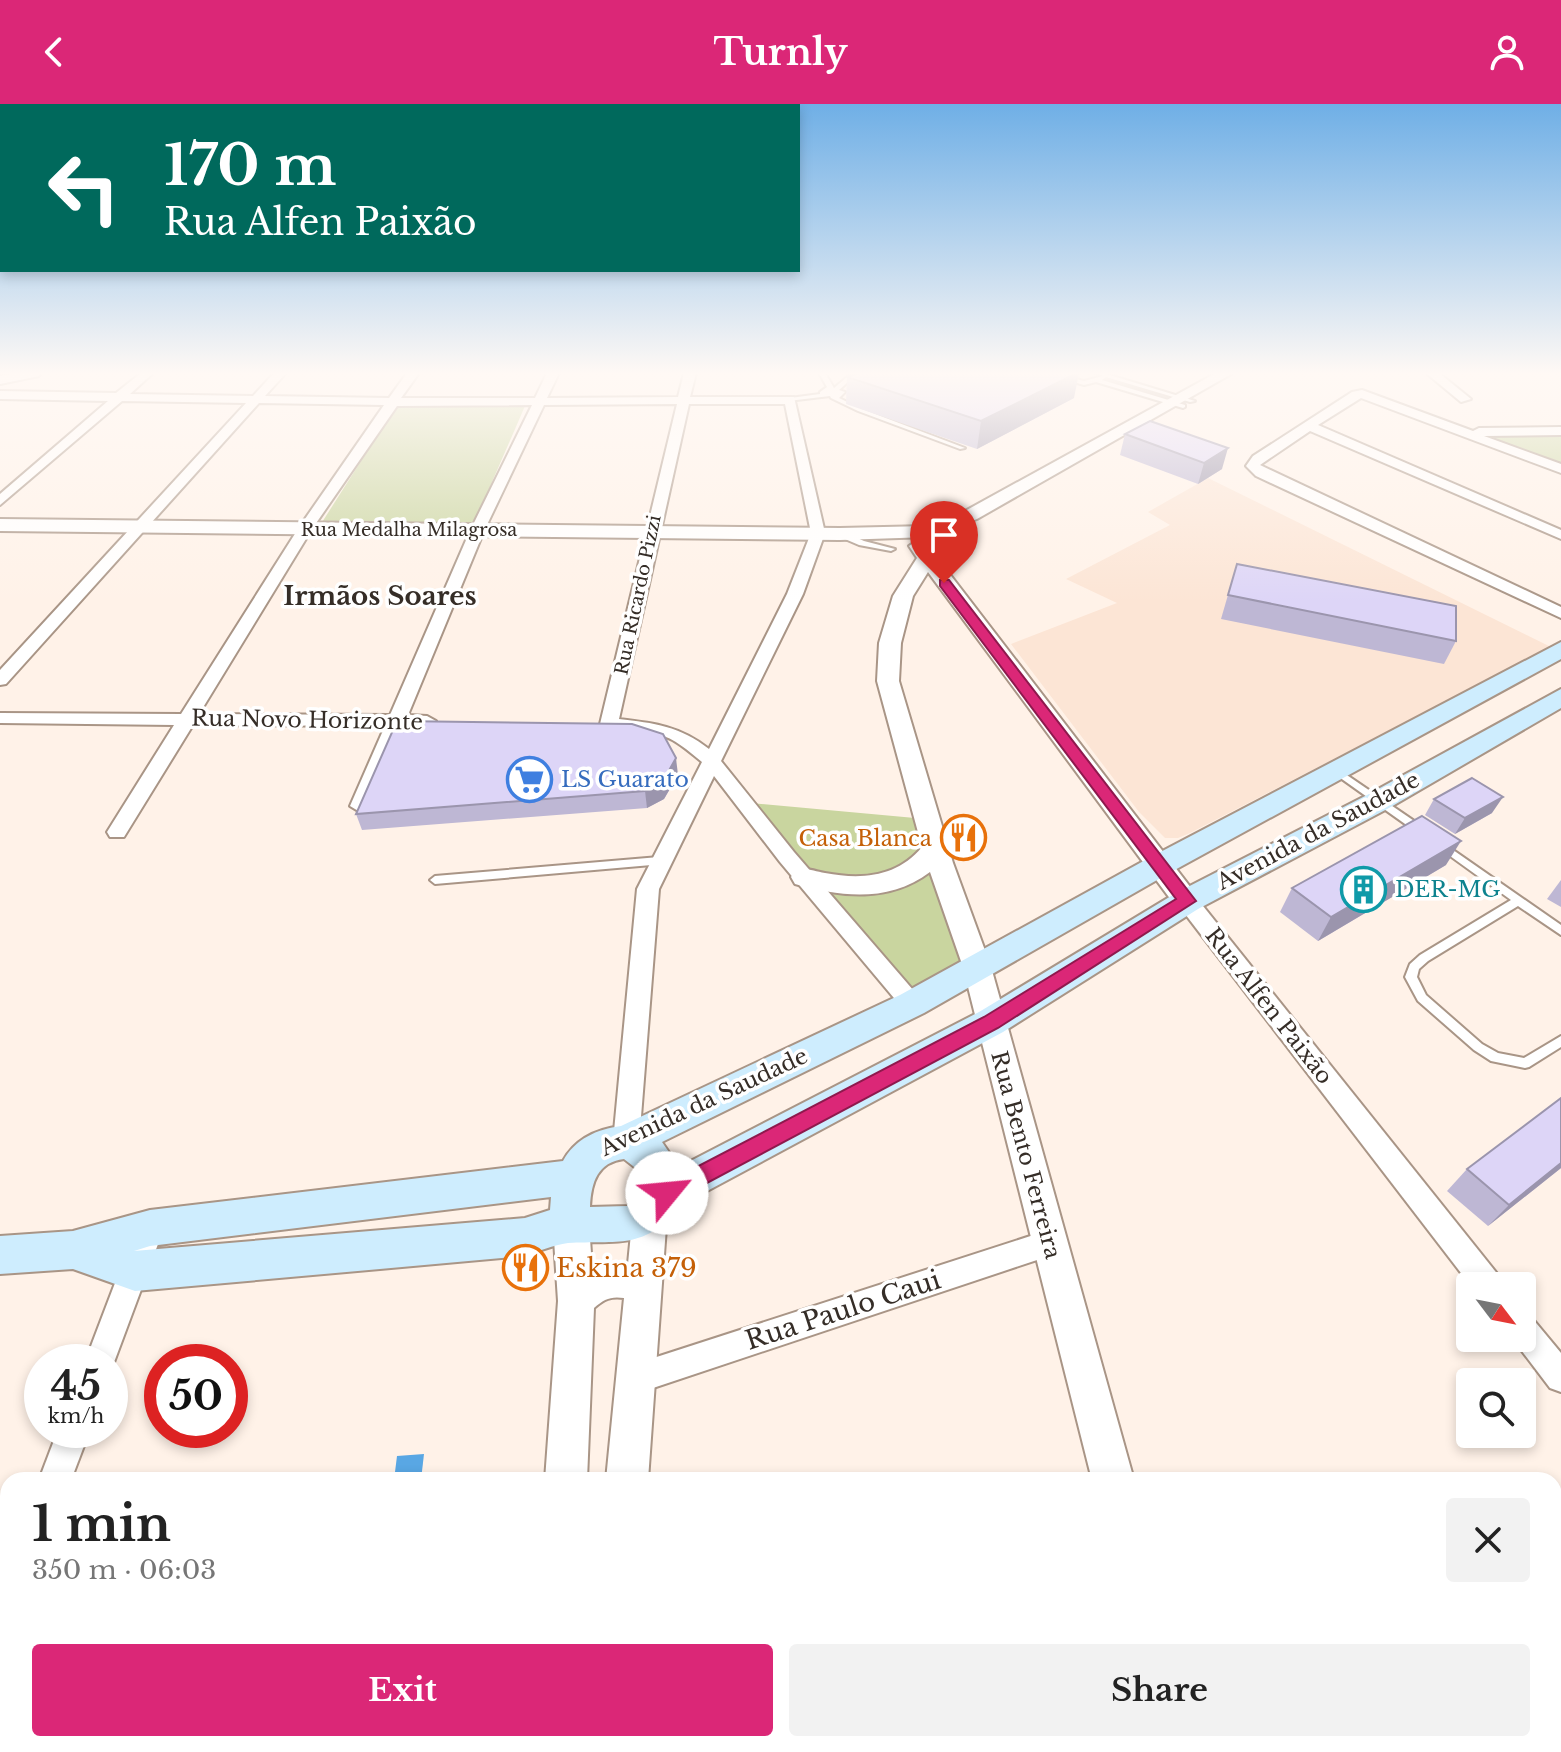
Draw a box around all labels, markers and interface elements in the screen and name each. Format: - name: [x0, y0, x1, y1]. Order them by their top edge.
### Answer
- icon: back: [32, 30, 76, 74]
- text: Turnly: [714, 30, 847, 75]
- icon: person: [1485, 30, 1529, 74]
- text: 170 m: [164, 131, 336, 200]
- icon: left: [32, 136, 136, 240]
- text: Rua Alfen Paixão: [164, 200, 477, 245]
- pin: [910, 501, 978, 583]
- street label: Rua Ricardo Pizzi: [610, 513, 666, 677]
- icon: arrive: [922, 513, 966, 557]
- street label: Rua Medalha Milagrosa: [301, 519, 517, 541]
- district label: Irmãos Soares: [283, 580, 477, 612]
- street label: Rua Novo Horizonte: [191, 704, 423, 736]
- supermarket icon: LS Guarato: [506, 755, 554, 803]
- place label: LS Guarato: [561, 766, 689, 793]
- street label: Avenida da Saudade: [1211, 766, 1424, 896]
- restaurant icon: Casa Blanca: [939, 814, 987, 862]
- place label: Casa Blanca: [799, 825, 933, 852]
- building icon: DER-MG: [1340, 865, 1388, 913]
- place label: DER-MG: [1395, 876, 1500, 903]
- street label: Rua Alfen Paixão: [1200, 922, 1338, 1090]
- street label: Avenida da Saudade: [595, 1042, 812, 1162]
- street label: Rua Bento Ferreira: [985, 1048, 1067, 1263]
- position arrow: [625, 1151, 709, 1235]
- restaurant icon: Eskina 379: [501, 1244, 549, 1292]
- place label: Eskina 379: [556, 1252, 697, 1284]
- street label: Rua Paulo Caui: [741, 1263, 945, 1357]
- north arrow: [1456, 1272, 1536, 1352]
- map controls: [1456, 1272, 1536, 1448]
- speed limit sign: 50: [144, 1344, 248, 1448]
- text: 45: [51, 1361, 101, 1411]
- button: search: [1456, 1368, 1536, 1448]
- text: km/h: [48, 1404, 104, 1428]
- text: 1 min: [32, 1494, 171, 1554]
- button: close: [1446, 1498, 1530, 1582]
- text: 350 m · 06:03: [32, 1554, 216, 1586]
- button: Exit: [32, 1644, 773, 1736]
- button: Share: [789, 1644, 1530, 1736]

